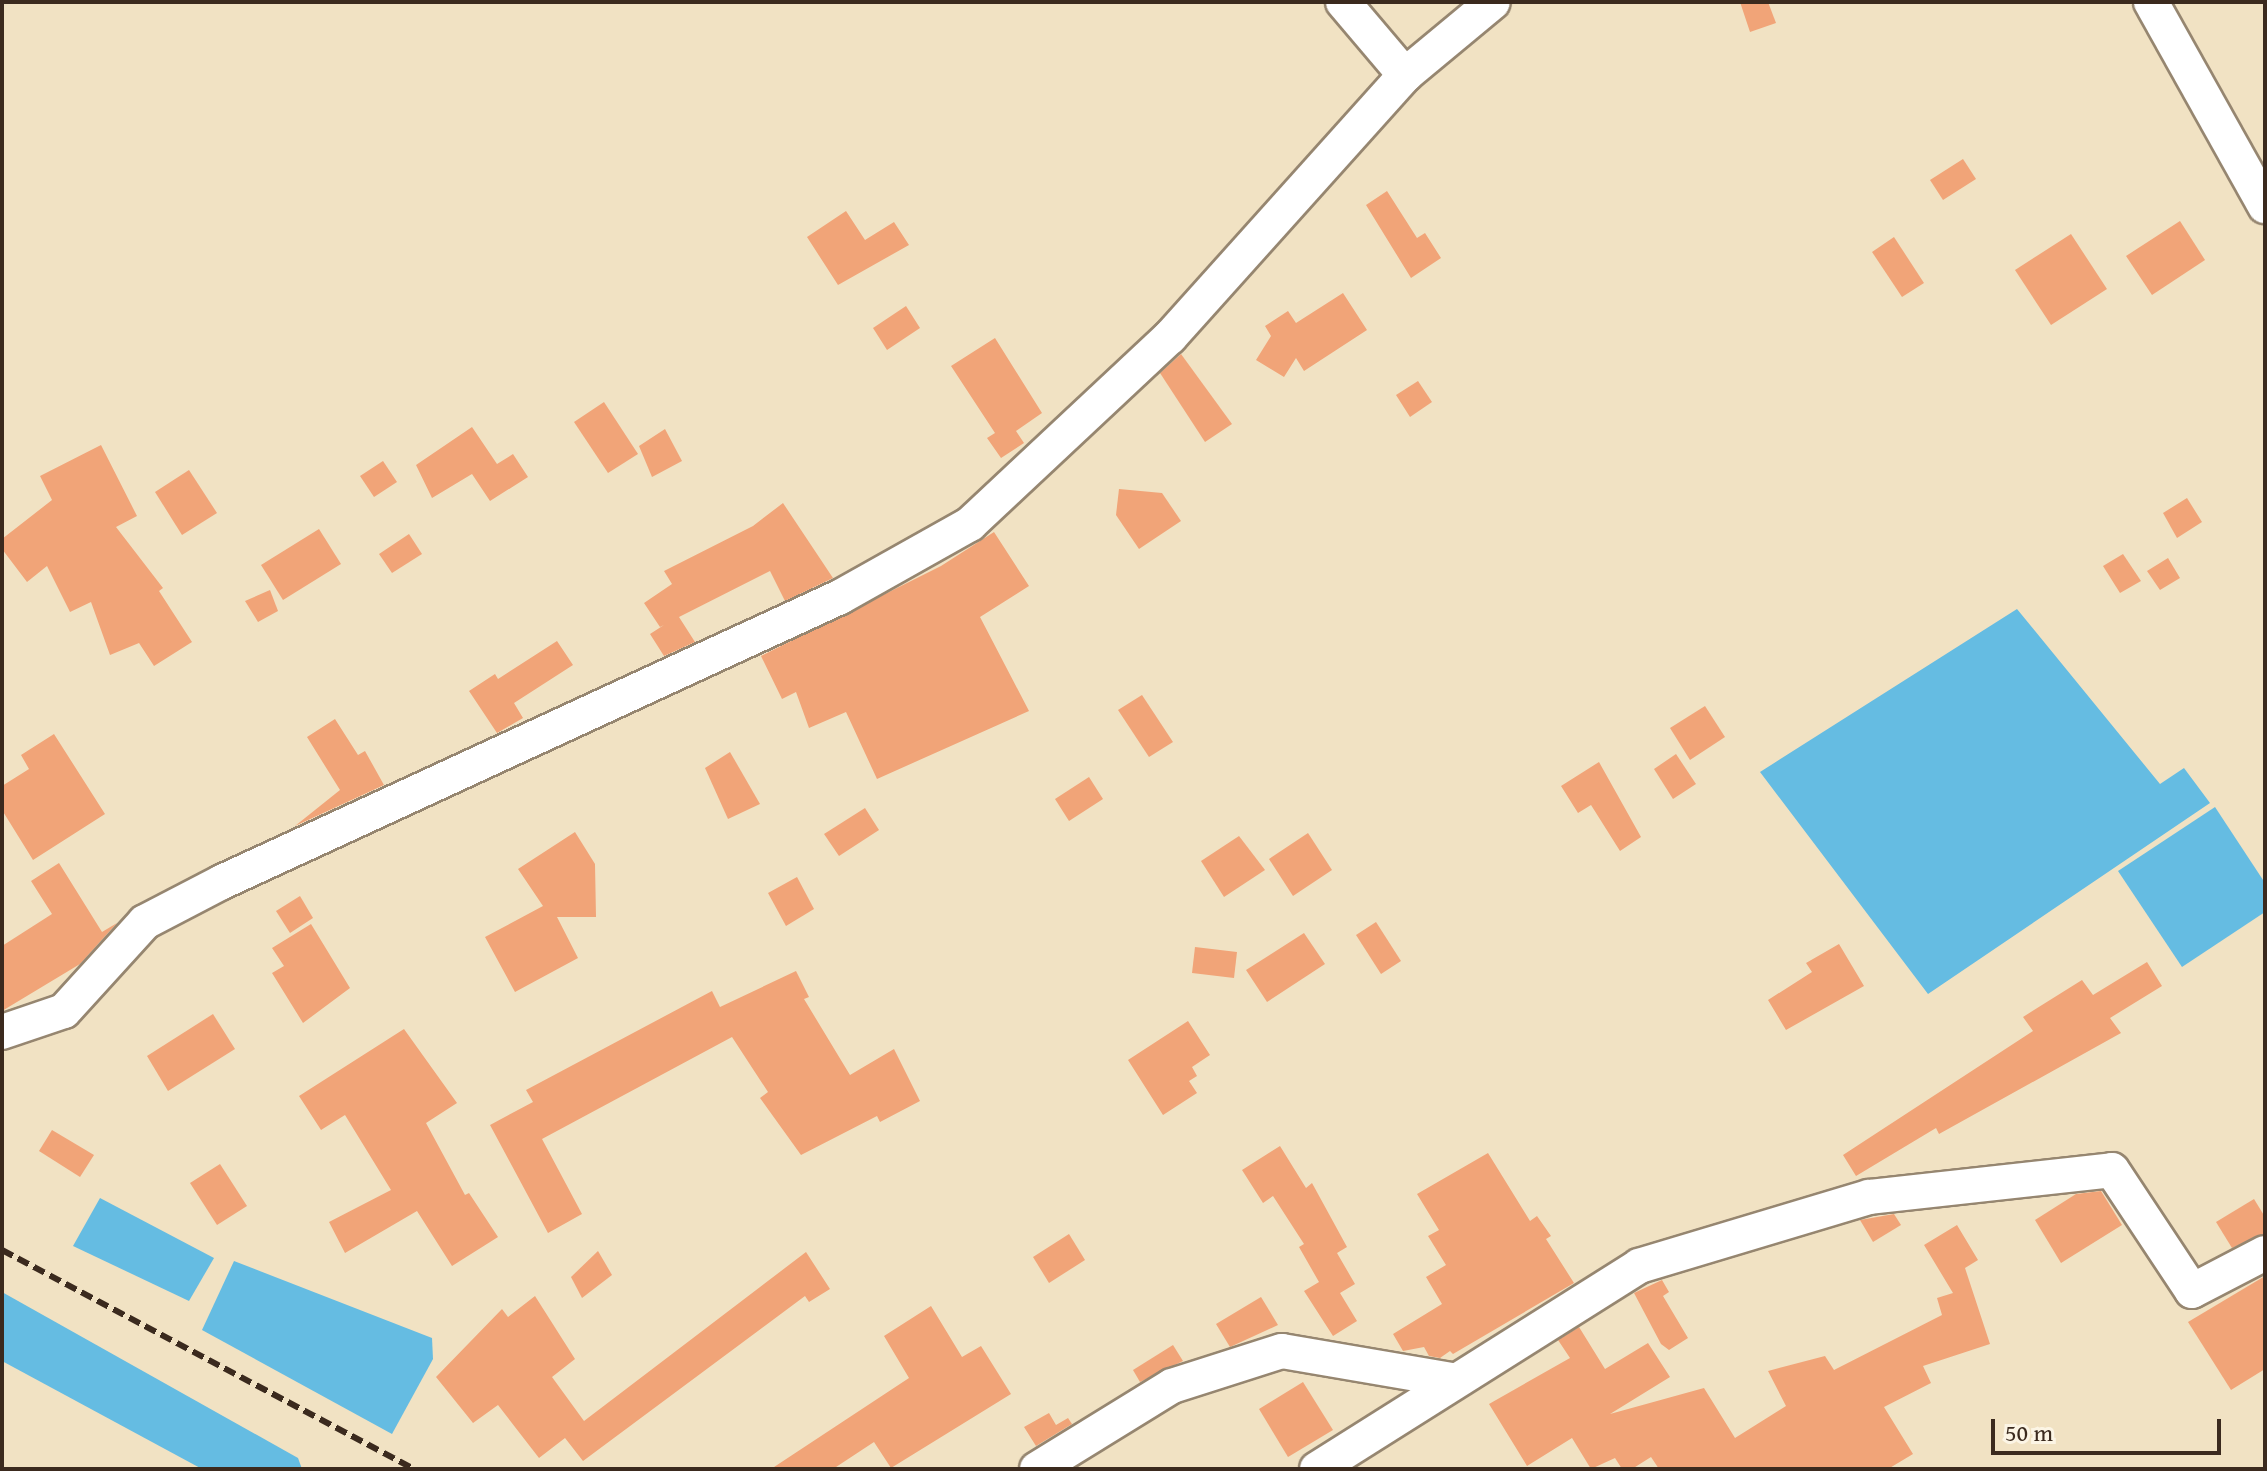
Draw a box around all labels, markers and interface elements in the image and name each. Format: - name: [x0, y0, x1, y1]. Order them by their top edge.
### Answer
- scale bar: [1995, 1403, 2225, 1453]
- text: 50 m: [2005, 1415, 2053, 1450]

